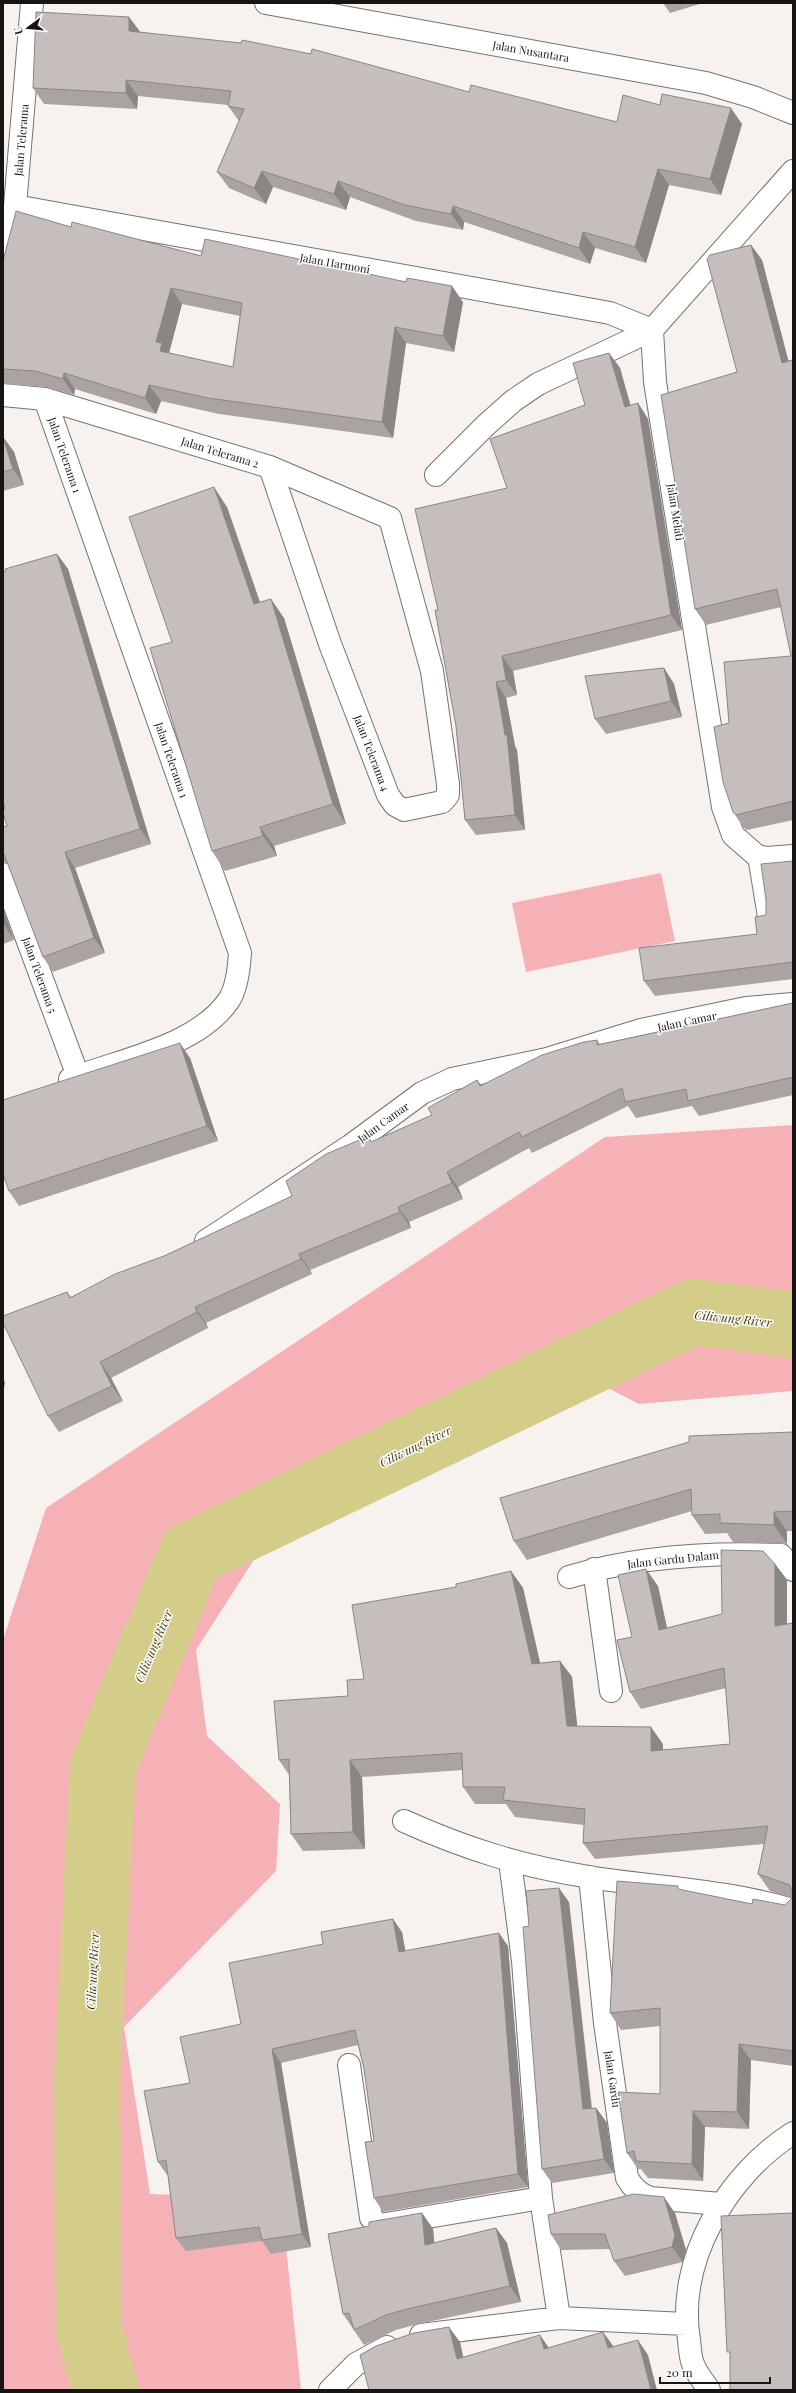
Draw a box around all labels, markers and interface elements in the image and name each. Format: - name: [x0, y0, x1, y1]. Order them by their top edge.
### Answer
- north arrow: [8, 8, 48, 48]
- text: U: [10, 25, 26, 37]
- street label: Jalan Nusantara: [491, 37, 571, 65]
- street label: Jalan Telerama: [10, 103, 32, 178]
- street label: Jalan Harmoni: [298, 249, 371, 277]
- street label: Jalan Telerama 1: [45, 414, 85, 495]
- street label: Jalan Telerama 2: [178, 433, 261, 471]
- street label: Jalan Melati: [664, 481, 688, 542]
- street label: Jalan Telerama 4: [350, 712, 394, 794]
- street label: Jalan Telerama 1: [152, 719, 192, 800]
- street label: Jalan Telerama 5: [19, 934, 61, 1015]
- street label: Jalan Camar: [655, 1007, 718, 1035]
- street label: Jalan Camar: [354, 1098, 412, 1146]
- water label: Ciliwung River: [694, 1306, 773, 1330]
- water label: Ciliwung River: [377, 1421, 454, 1470]
- street label: Jalan Gardu Dalam: [626, 1547, 720, 1571]
- water label: Ciliwung River: [130, 1606, 176, 1685]
- water label: Ciliwung River: [82, 1931, 102, 2010]
- street label: Jalan Gardu: [601, 2049, 625, 2109]
- scale bar: [660, 2359, 770, 2385]
- text: 20 m: [666, 2364, 693, 2380]

